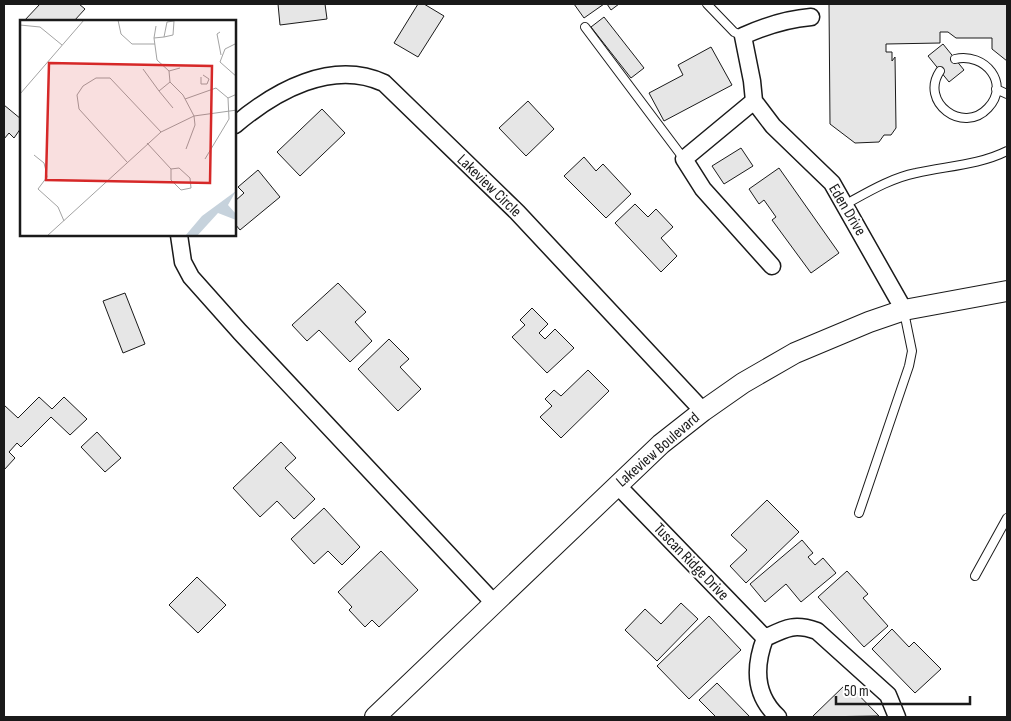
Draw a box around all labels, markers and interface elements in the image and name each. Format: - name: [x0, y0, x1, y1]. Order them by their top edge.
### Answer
- inset map: [20, 20, 236, 236]
- street label: Lakeview Circle: [453, 151, 525, 221]
- street label: Eden Drive: [824, 181, 870, 239]
- street label: Lakeview Boulevard: [612, 409, 704, 491]
- street label: Tuscan Ridge Drive: [650, 520, 732, 604]
- scale bar: [836, 674, 970, 706]
- text: 50 m: [844, 682, 869, 701]

